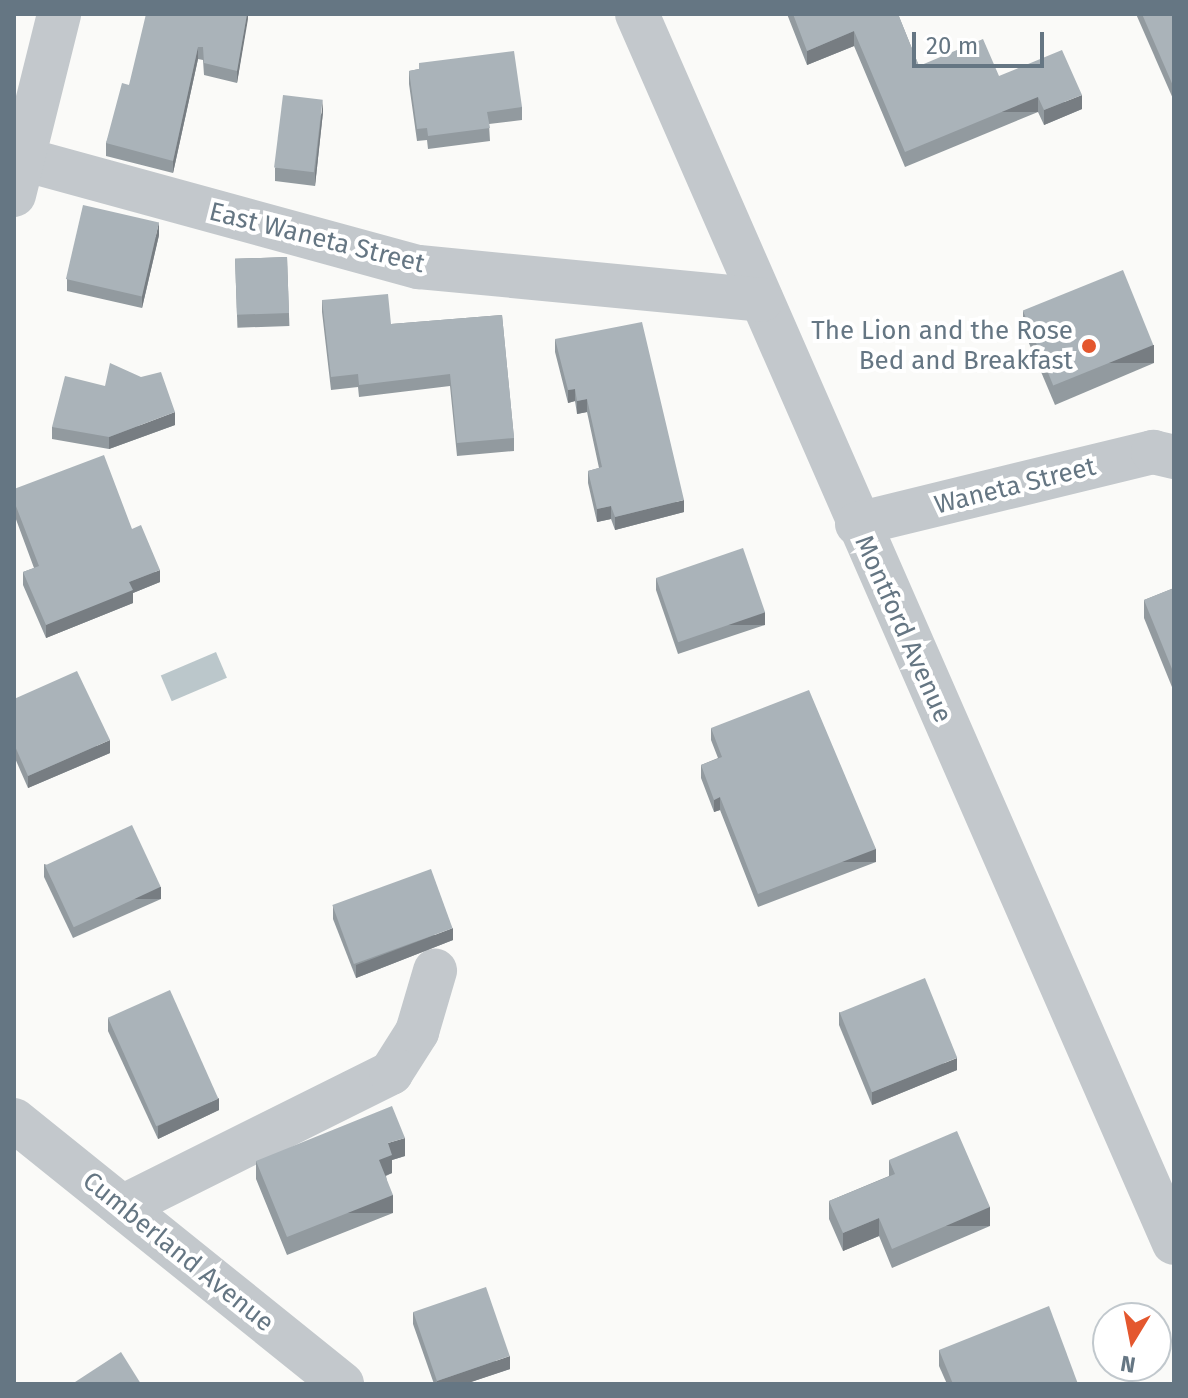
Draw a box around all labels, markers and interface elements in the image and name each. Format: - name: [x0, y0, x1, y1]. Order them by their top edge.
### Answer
- scale bar: [916, 16, 1048, 66]
- text: 20 m: [926, 32, 978, 60]
- street label: East Waneta Street: [206, 196, 428, 280]
- place label: The Lion and the Rose Bed and Breakfast: [811, 315, 1073, 376]
- marker: The Lion and the Rose Bed and Breakfast: [1080, 337, 1098, 355]
- street label: Waneta Street: [931, 451, 1099, 521]
- street label: Montford Avenue: [848, 531, 958, 727]
- street label: Cumberland Avenue: [76, 1165, 280, 1339]
- north arrow: [1092, 1302, 1172, 1382]
- text: N: [1119, 1350, 1138, 1379]

